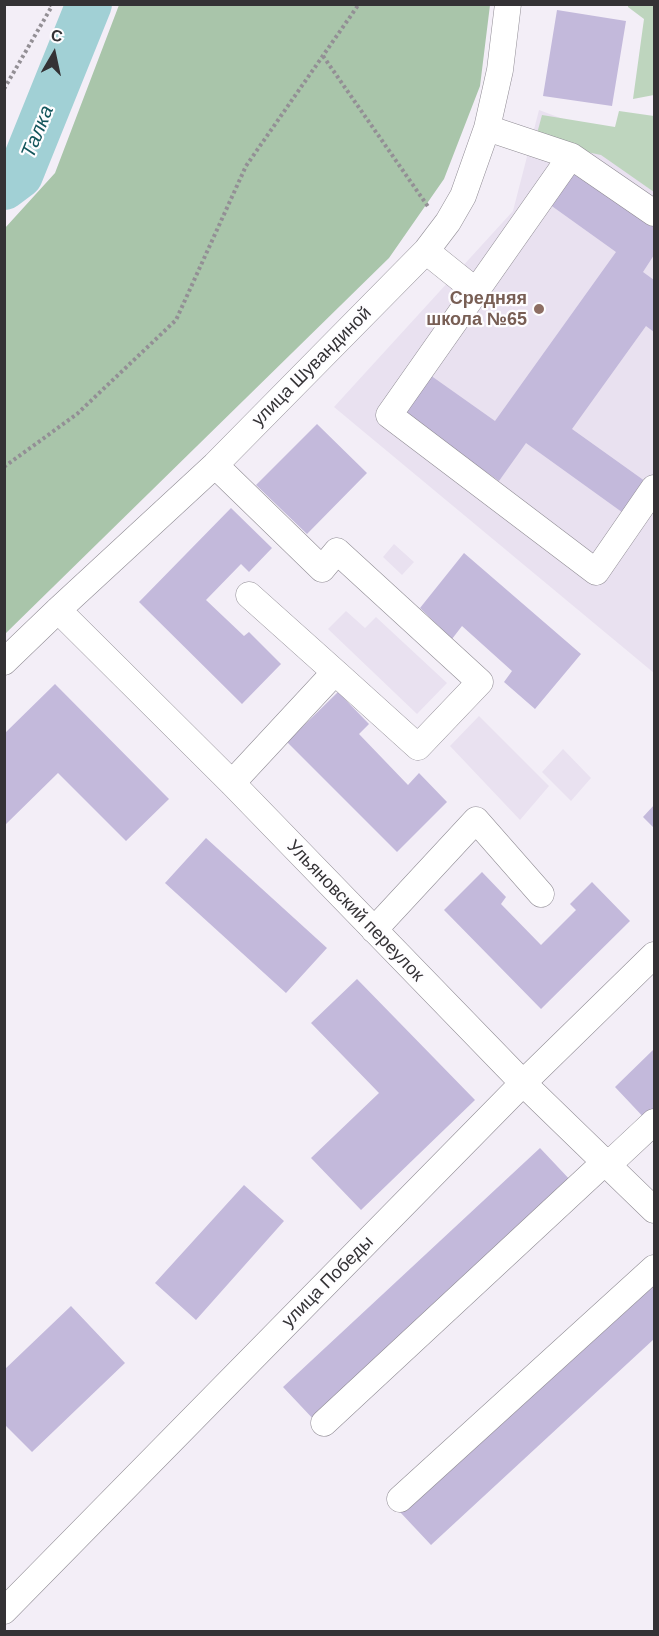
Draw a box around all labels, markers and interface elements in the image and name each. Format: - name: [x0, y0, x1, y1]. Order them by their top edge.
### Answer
- north arrow: [24, 24, 84, 84]
- text: С: [50, 26, 64, 45]
- water label: Талка: [17, 102, 59, 162]
- place label: Средняя школа №65: [426, 288, 527, 330]
- marker: Средняя школа №65: [532, 302, 546, 316]
- street label: улица Шувандиной: [248, 303, 376, 431]
- street label: Ульяновский переулок: [282, 836, 428, 986]
- street label: улица Победы: [278, 1232, 378, 1332]

